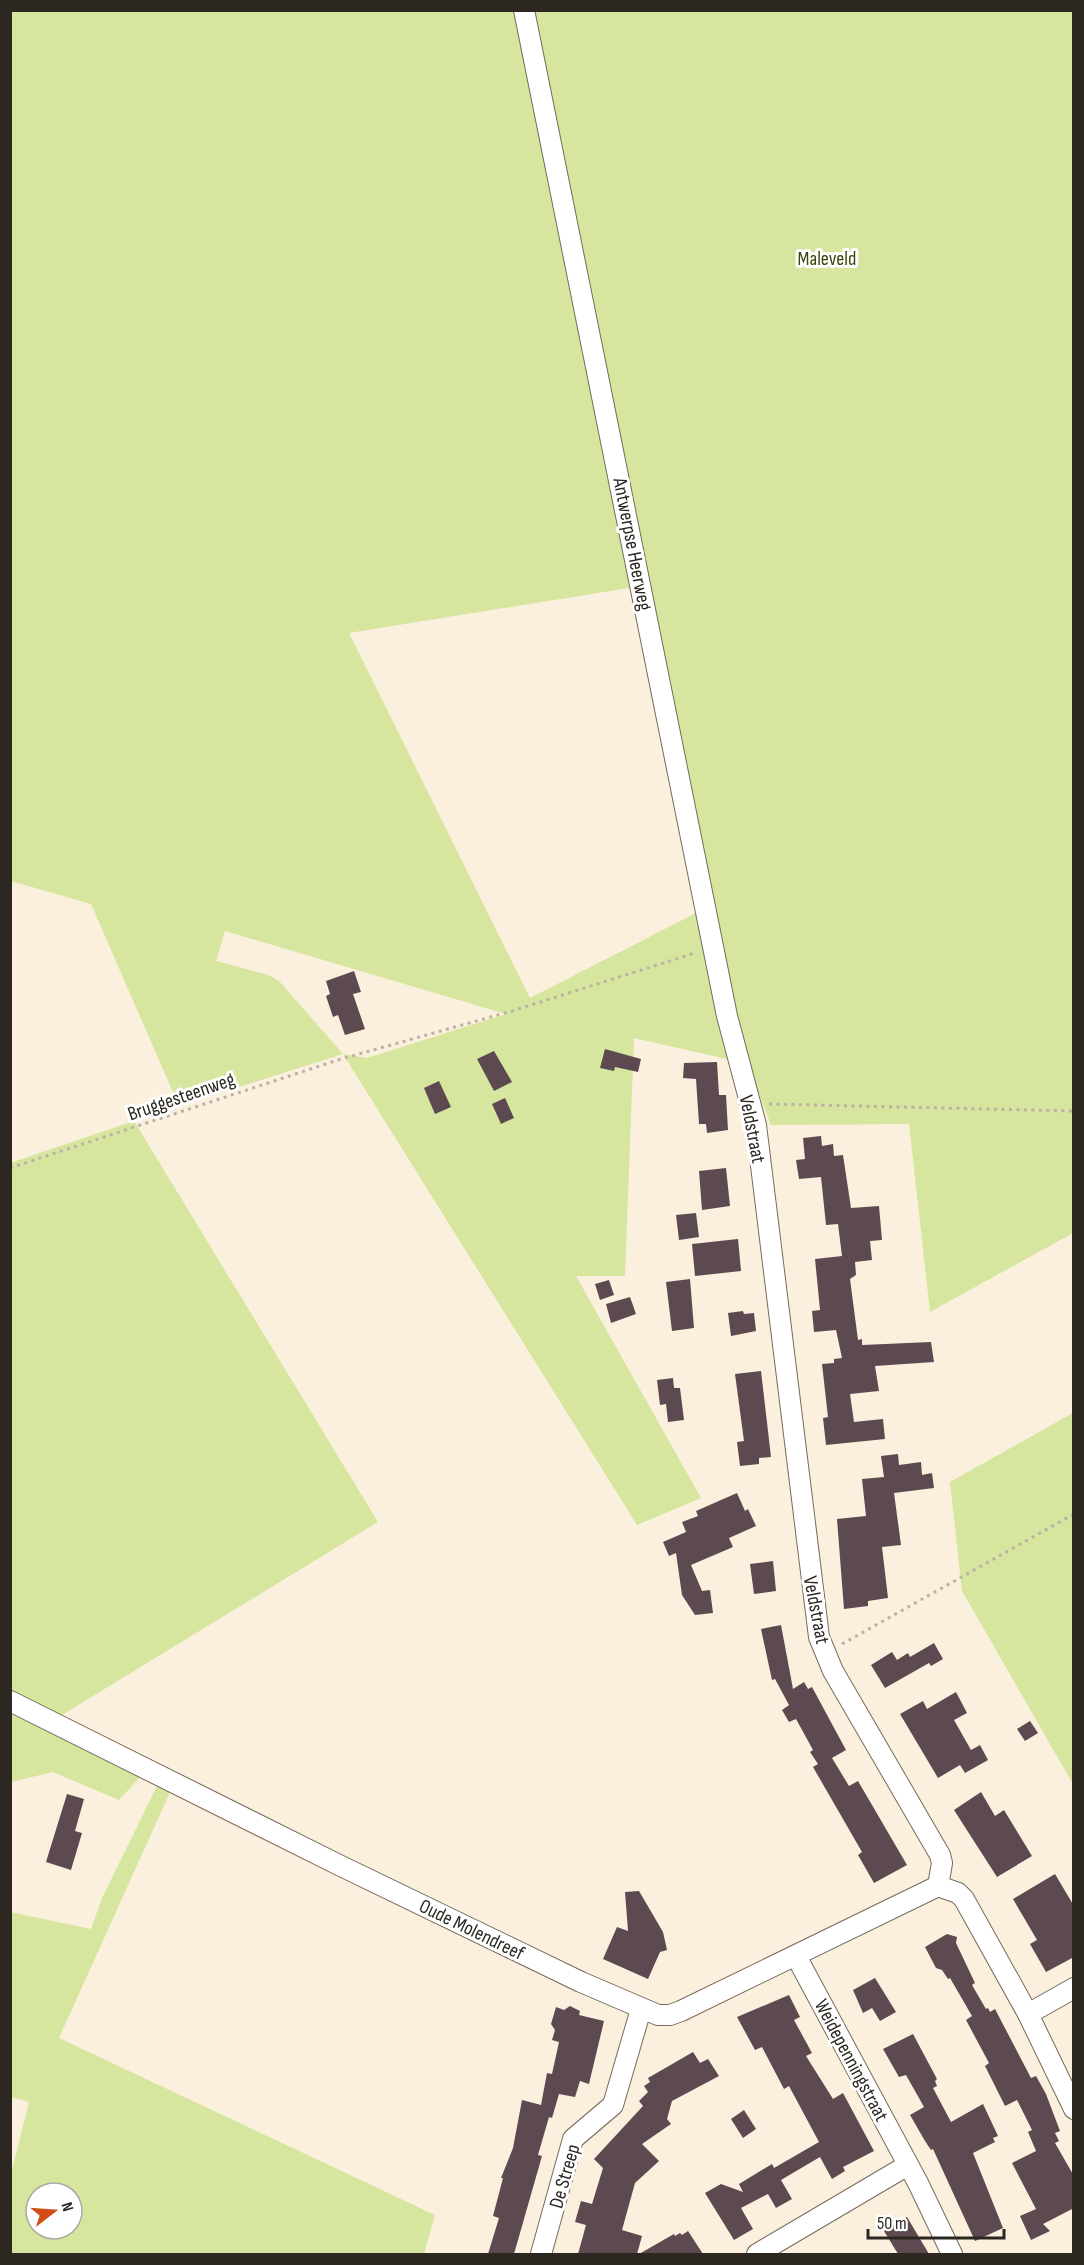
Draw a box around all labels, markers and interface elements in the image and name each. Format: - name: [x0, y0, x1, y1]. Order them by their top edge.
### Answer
- park label: Maleveld: [798, 247, 856, 271]
- street label: Antwerpse Heerweg: [607, 475, 657, 613]
- street label: Bruggesteenweg: [125, 1067, 238, 1126]
- street label: Veldstraat: [734, 1093, 770, 1165]
- street label: Veldstraat: [798, 1574, 834, 1646]
- street label: Oude Molendreef: [415, 1894, 528, 1966]
- street label: Weidepenningstraat: [809, 1995, 893, 2126]
- street label: De Streep: [544, 2141, 586, 2211]
- north arrow: [24, 2181, 84, 2241]
- text: N: [57, 2200, 77, 2214]
- scale bar: [868, 2202, 1004, 2240]
- text: 50 m: [877, 2213, 907, 2234]

